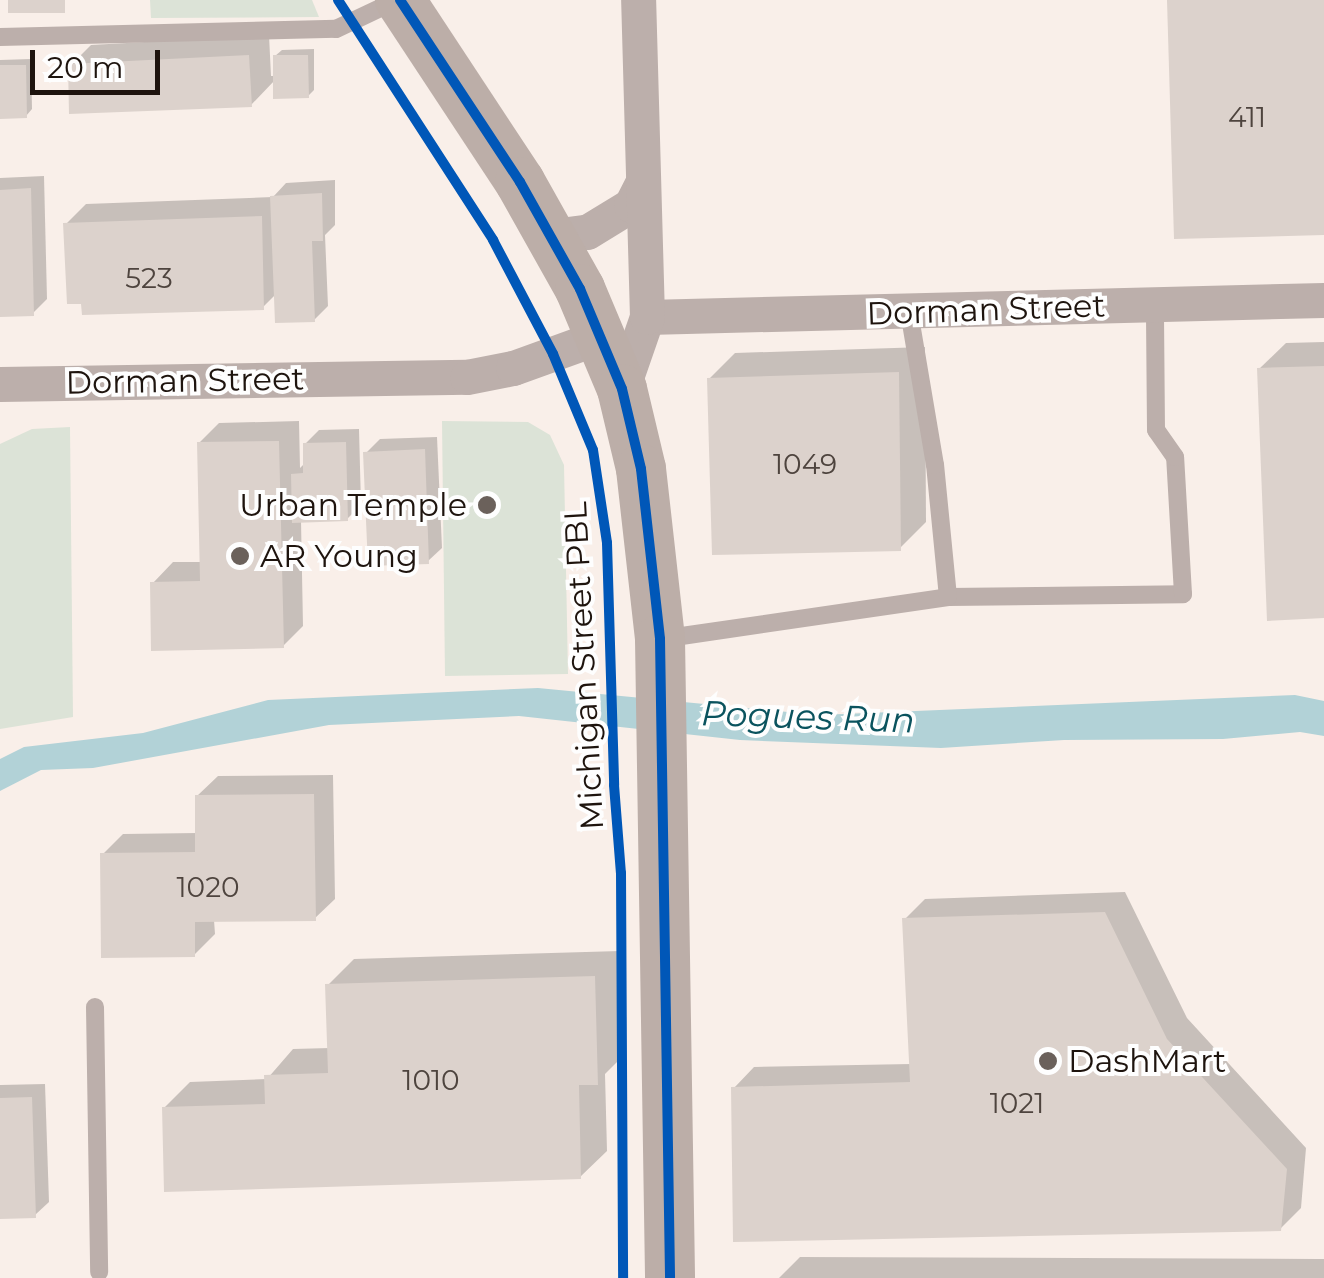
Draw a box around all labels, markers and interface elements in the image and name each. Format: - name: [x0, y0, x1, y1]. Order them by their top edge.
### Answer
- scale bar: [35, 30, 165, 92]
- text: 20 m: [47, 49, 124, 86]
- house number: 411: [1228, 100, 1266, 134]
- house number: 523: [125, 261, 173, 295]
- street label: Dorman Street: [866, 287, 1106, 333]
- street label: Dorman Street: [65, 360, 305, 402]
- house number: 1049: [773, 447, 837, 481]
- place label: Urban Temple: [239, 486, 467, 524]
- marker: Urban Temple: [476, 494, 498, 516]
- street label: Michigan Street PBL: [556, 501, 612, 831]
- place label: AR Young: [260, 537, 418, 575]
- marker: AR Young: [229, 545, 251, 567]
- water label: Pogues Run: [700, 692, 916, 742]
- house number: 1020: [176, 870, 240, 904]
- place label: DashMart: [1068, 1042, 1226, 1080]
- marker: DashMart: [1037, 1050, 1059, 1072]
- house number: 1010: [402, 1063, 460, 1097]
- house number: 1021: [990, 1086, 1044, 1120]

